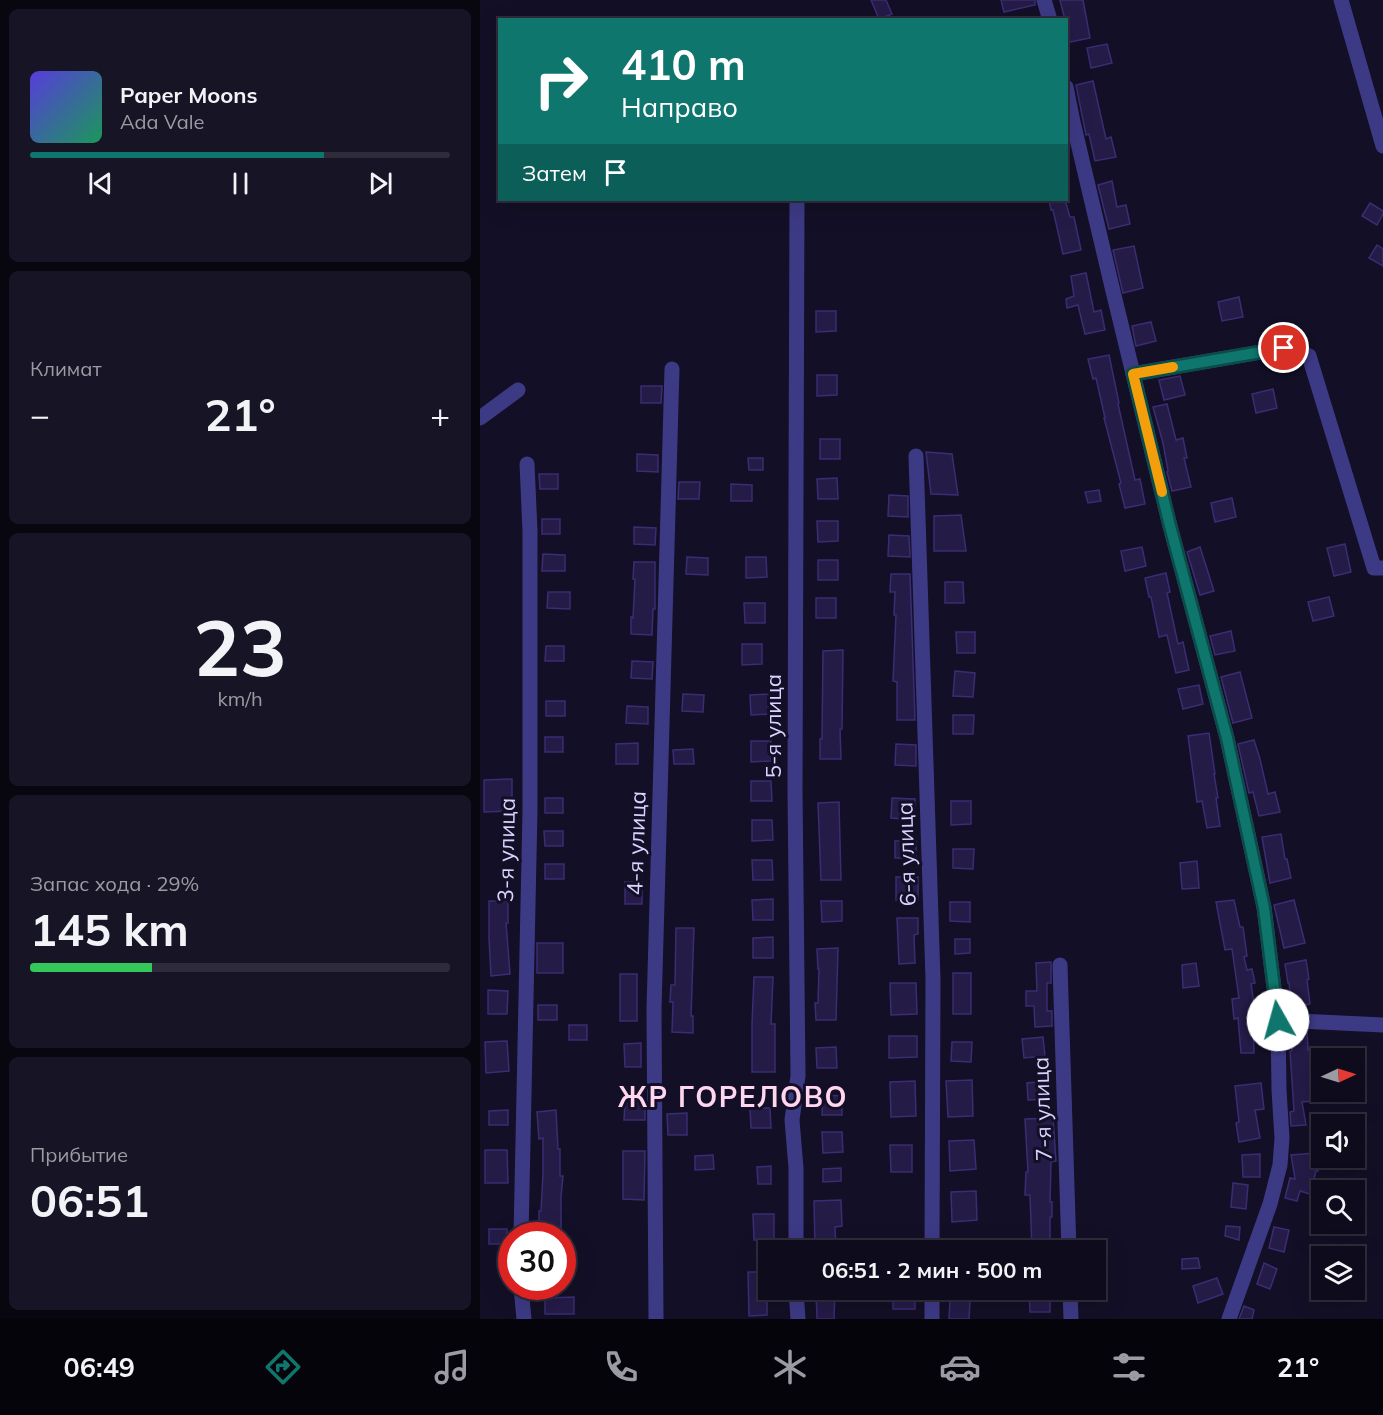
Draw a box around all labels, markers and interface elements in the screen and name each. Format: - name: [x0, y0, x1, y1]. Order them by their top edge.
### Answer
- text: 410 m: [621, 38, 746, 91]
- icon: right: [522, 42, 600, 120]
- text: Paper Moons: [120, 81, 258, 109]
- text: Направо: [621, 90, 738, 124]
- text: Ada Vale: [120, 109, 204, 134]
- icon: arrive: [599, 156, 632, 189]
- text: Затем: [522, 159, 587, 187]
- icon: previous: [84, 167, 117, 200]
- icon: pause: [224, 167, 257, 200]
- icon: next: [364, 167, 397, 200]
- pin: [1258, 322, 1309, 373]
- icon: arrive: [1267, 331, 1300, 364]
- text: Климат: [30, 356, 102, 381]
- text: 21°: [204, 386, 276, 442]
- text: −: [30, 394, 50, 435]
- text: +: [430, 394, 450, 435]
- text: 23: [193, 598, 287, 696]
- street label: 5-я улица: [759, 674, 787, 778]
- text: km/h: [217, 686, 263, 711]
- street label: 4-я улица: [620, 790, 652, 896]
- street label: 3-я улица: [491, 797, 521, 903]
- street label: 6-я улица: [890, 801, 922, 907]
- text: Запас хода · 29%: [30, 871, 199, 896]
- text: 145 km: [30, 901, 189, 957]
- position arrow: [1246, 988, 1310, 1052]
- north arrow: [1311, 1048, 1365, 1102]
- map controls: [1311, 1048, 1365, 1300]
- street label: 7-я улица: [1026, 1056, 1058, 1162]
- district label: ЖР ГОРЕЛОВО: [618, 1079, 848, 1114]
- button: sound: [1311, 1114, 1365, 1168]
- text: Прибытие: [30, 1142, 128, 1167]
- text: 06:51: [30, 1172, 149, 1228]
- button: search: [1311, 1180, 1365, 1234]
- speed limit sign: 30: [498, 1222, 576, 1300]
- button: layers: [1311, 1246, 1365, 1300]
- text: 06:51 · 2 мин · 500 m: [822, 1256, 1042, 1284]
- icon: directions: [262, 1346, 304, 1388]
- icon: music: [431, 1346, 473, 1388]
- icon: phone: [600, 1346, 642, 1388]
- icon: climate: [769, 1346, 811, 1388]
- icon: car: [939, 1346, 981, 1388]
- icon: filters: [1108, 1346, 1150, 1388]
- text: 06:49: [64, 1350, 135, 1384]
- text: 21°: [1277, 1350, 1319, 1384]

